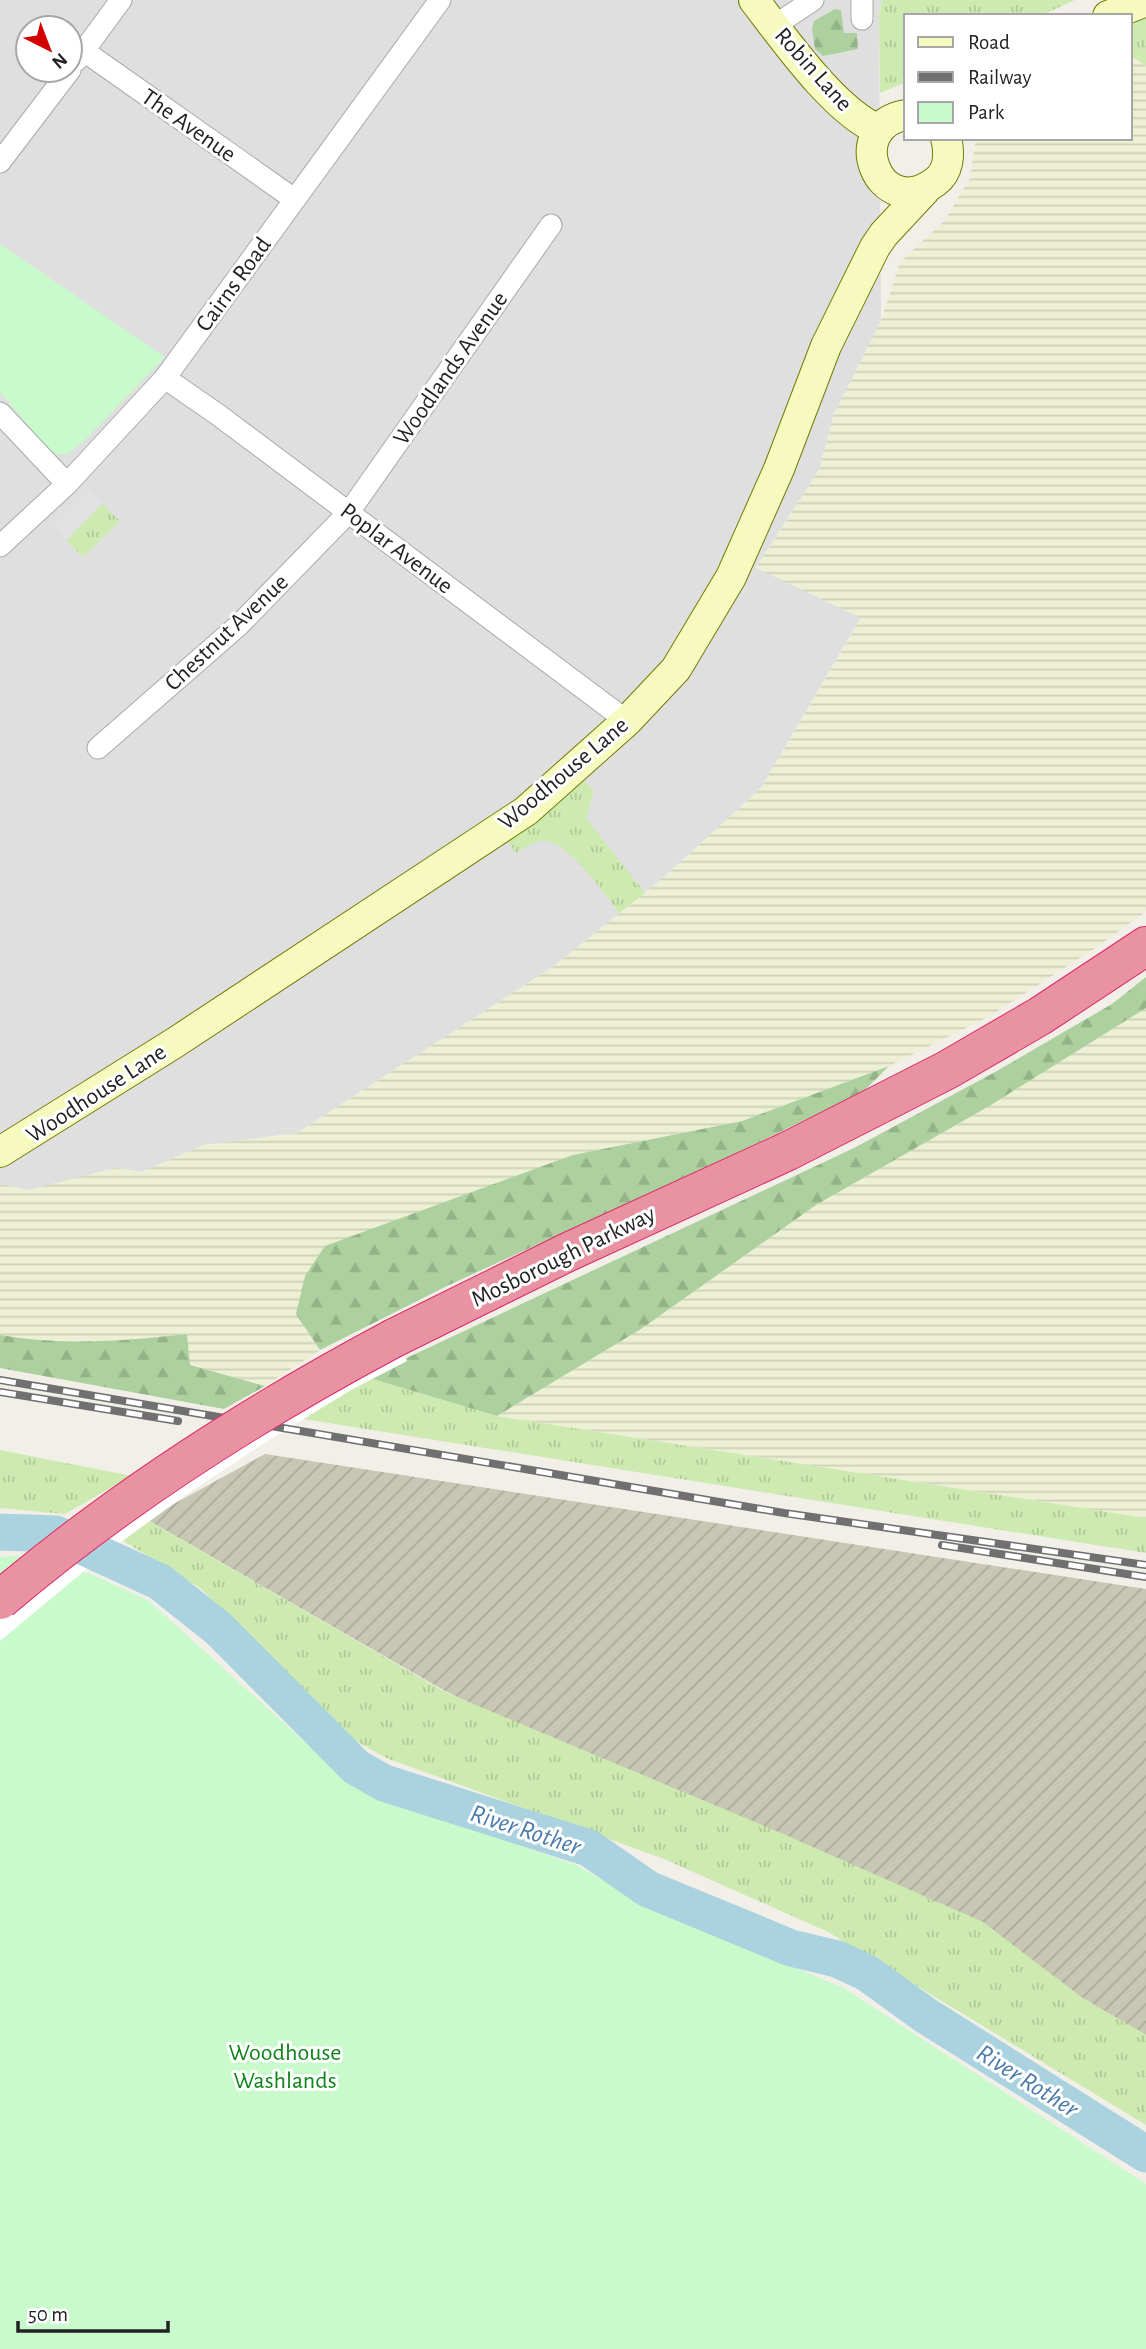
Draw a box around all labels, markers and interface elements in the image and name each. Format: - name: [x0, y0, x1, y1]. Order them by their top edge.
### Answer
- north arrow: [14, 14, 84, 84]
- legend: [904, 14, 1132, 140]
- street label: Robin Lane: [770, 23, 857, 116]
- text: Road: [968, 32, 1010, 53]
- text: N: [48, 49, 71, 72]
- text: Railway: [968, 67, 1031, 88]
- street label: The Avenue: [137, 85, 240, 167]
- text: Park: [968, 102, 1005, 123]
- street label: Cairns Road: [192, 233, 276, 336]
- street label: Woodlands Avenue: [389, 288, 512, 450]
- street label: Poplar Avenue: [336, 499, 457, 599]
- street label: Chestnut Avenue: [160, 570, 293, 696]
- street label: Woodhouse Lane: [494, 713, 633, 835]
- street label: Woodhouse Lane: [22, 1040, 171, 1148]
- street label: Mosborough Parkway: [468, 1202, 659, 1312]
- water label: River Rother: [467, 1800, 586, 1860]
- water label: River Rother: [972, 2040, 1084, 2123]
- park label: Woodhouse Washlands: [229, 2041, 341, 2093]
- scale bar: [18, 2290, 168, 2334]
- text: 50 m: [28, 2304, 68, 2325]

